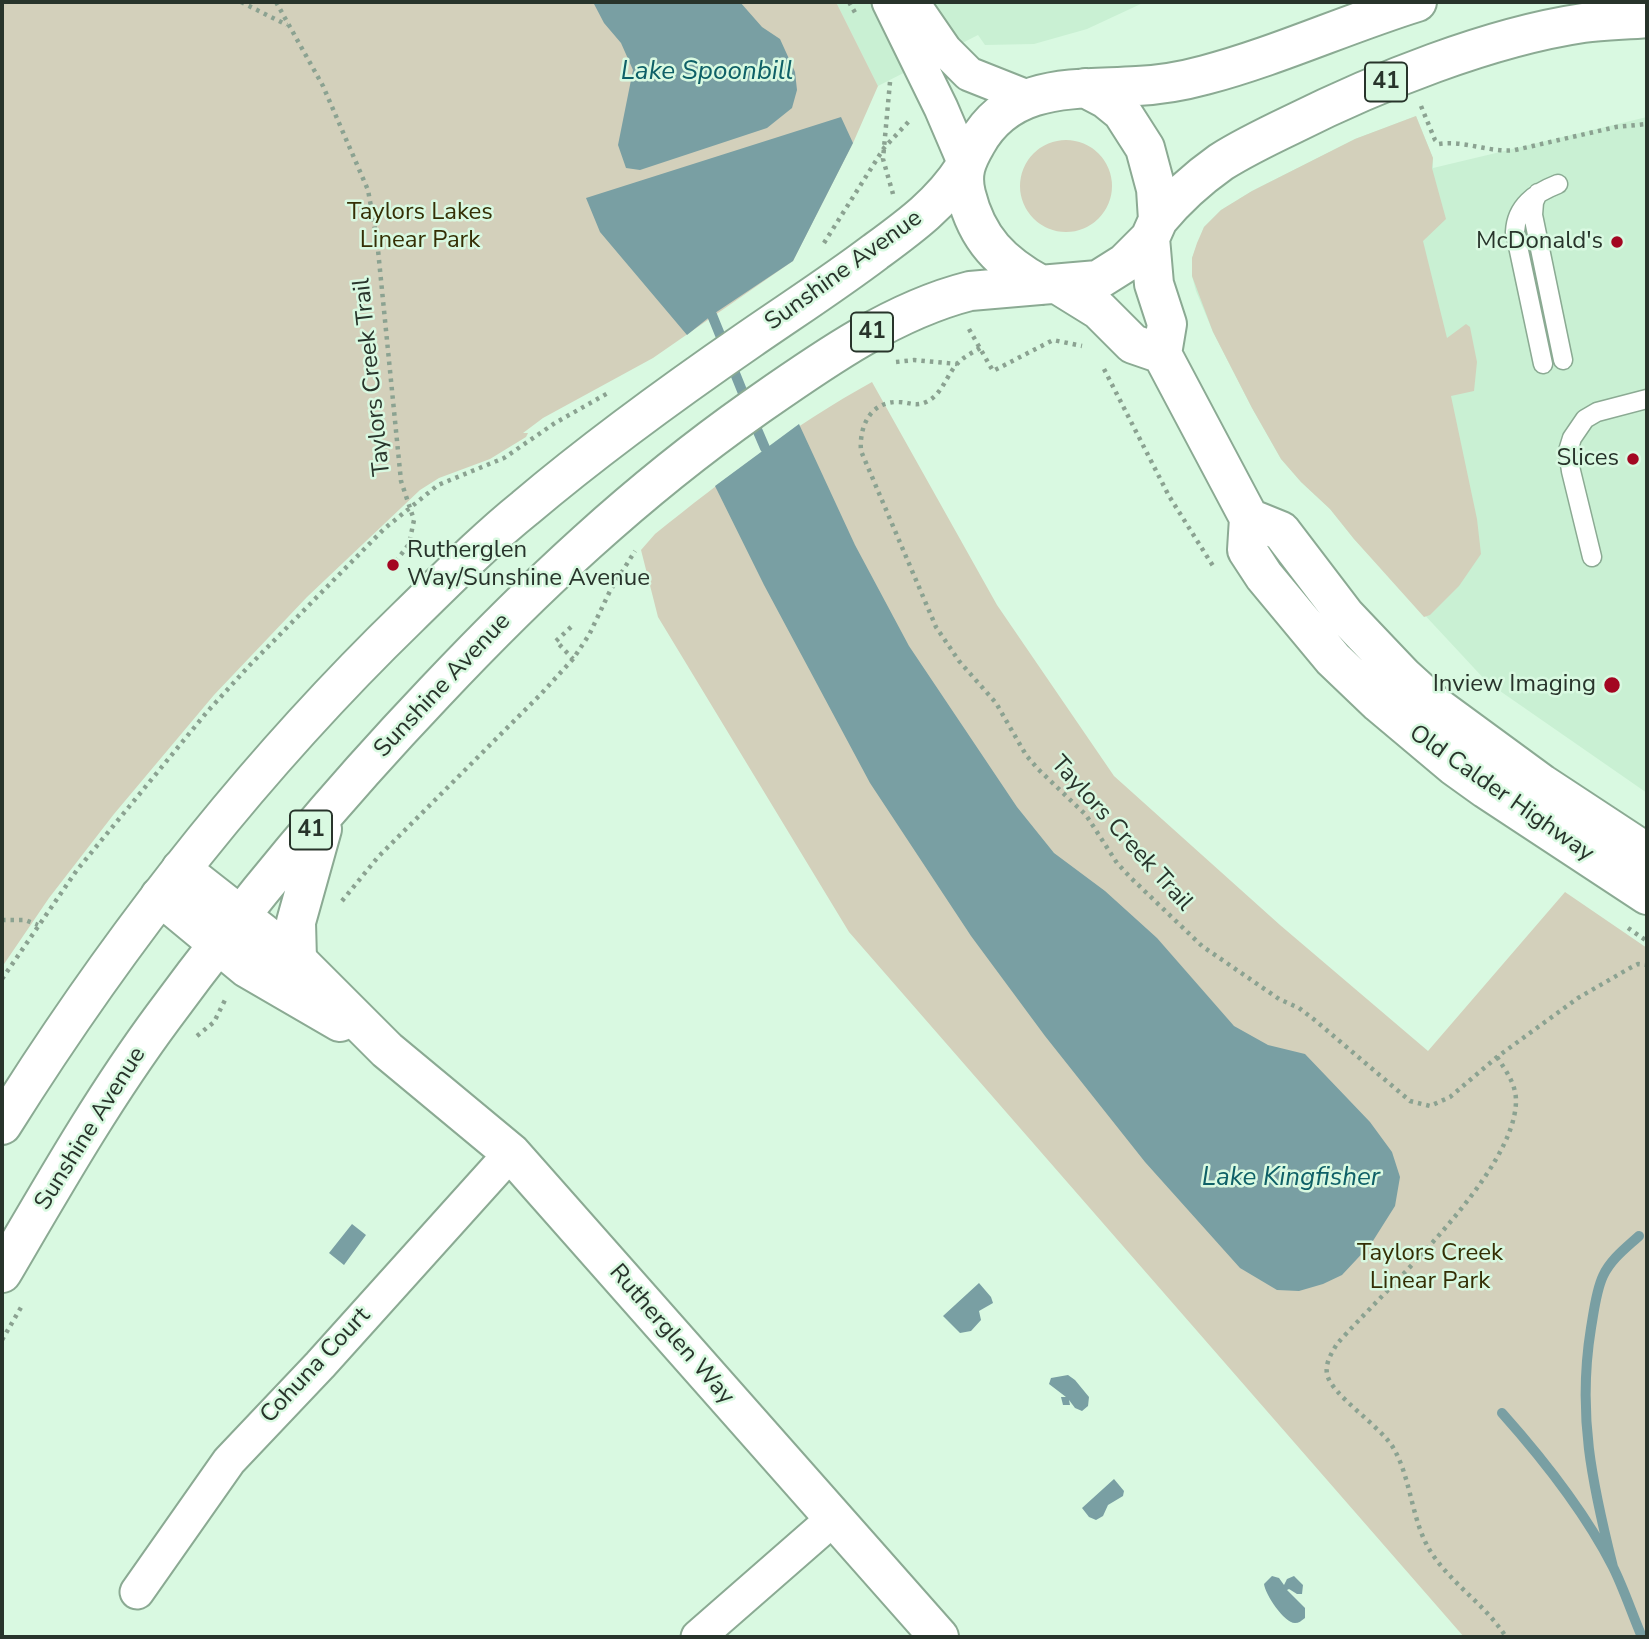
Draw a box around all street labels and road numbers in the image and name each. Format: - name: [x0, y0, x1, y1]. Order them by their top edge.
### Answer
- road number: 41: [1365, 62, 1407, 102]
- street label: Sunshine Avenue: [760, 204, 928, 338]
- street label: Taylors Creek Trail: [348, 277, 398, 477]
- road number: 41: [851, 312, 893, 352]
- street label: Sunshine Avenue: [369, 608, 517, 764]
- street label: Old Calder Highway: [1403, 719, 1599, 869]
- street label: Taylors Creek Trail: [1044, 750, 1198, 918]
- road number: 41: [290, 810, 332, 850]
- street label: Sunshine Avenue: [29, 1042, 153, 1216]
- street label: Rutherglen Way: [602, 1259, 740, 1411]
- street label: Cohuna Court: [255, 1302, 377, 1430]

